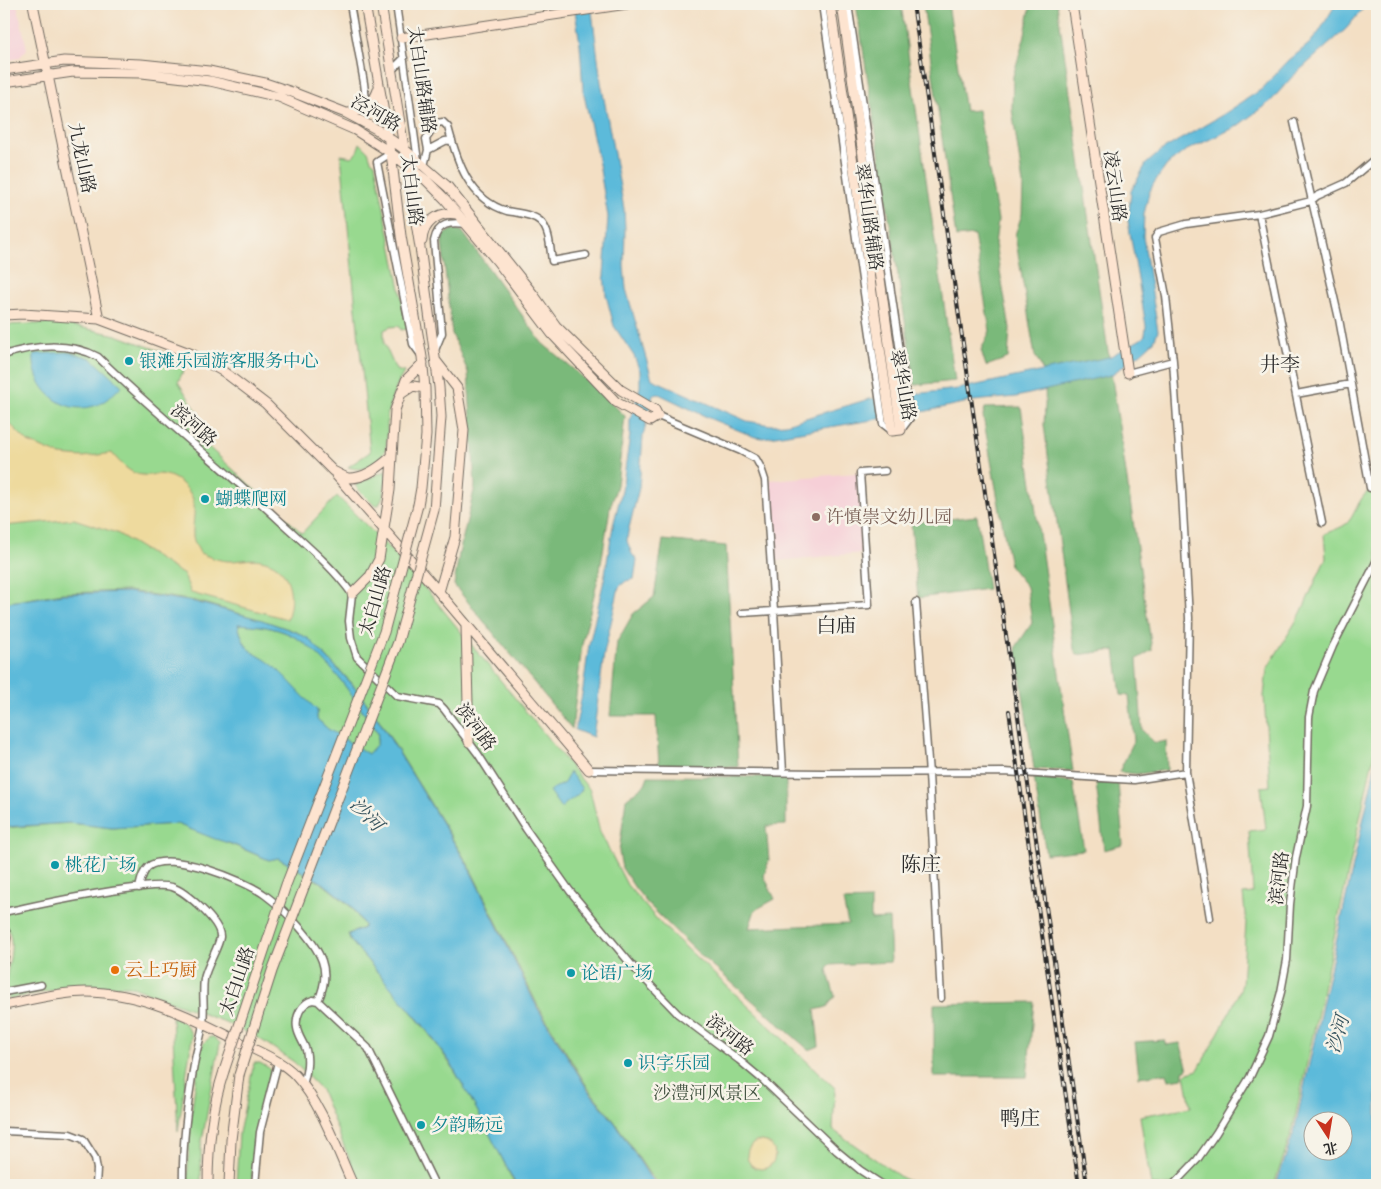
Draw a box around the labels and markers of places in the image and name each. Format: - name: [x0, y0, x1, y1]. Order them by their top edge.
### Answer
- place label: 银滩乐园游客服务中心: [139, 351, 319, 374]
- marker: 银滩乐园游客服务中心: [123, 355, 135, 367]
- place label: 蝴蝶爬网: [215, 489, 287, 512]
- marker: 蝴蝶爬网: [199, 493, 211, 505]
- place label: 许慎崇文幼儿园: [826, 507, 952, 530]
- marker: 许慎崇文幼儿园: [810, 511, 822, 523]
- place label: 桃花广场: [65, 855, 137, 878]
- marker: 桃花广场: [49, 859, 61, 871]
- place label: 云上巧厨: [125, 960, 197, 983]
- place label: 论语广场: [581, 963, 653, 986]
- marker: 云上巧厨: [109, 964, 121, 976]
- marker: 论语广场: [565, 967, 577, 979]
- place label: 识字乐园: [638, 1053, 710, 1076]
- marker: 识字乐园: [622, 1057, 634, 1069]
- place label: 夕韵畅远: [431, 1115, 503, 1138]
- marker: 夕韵畅远: [415, 1119, 427, 1131]

